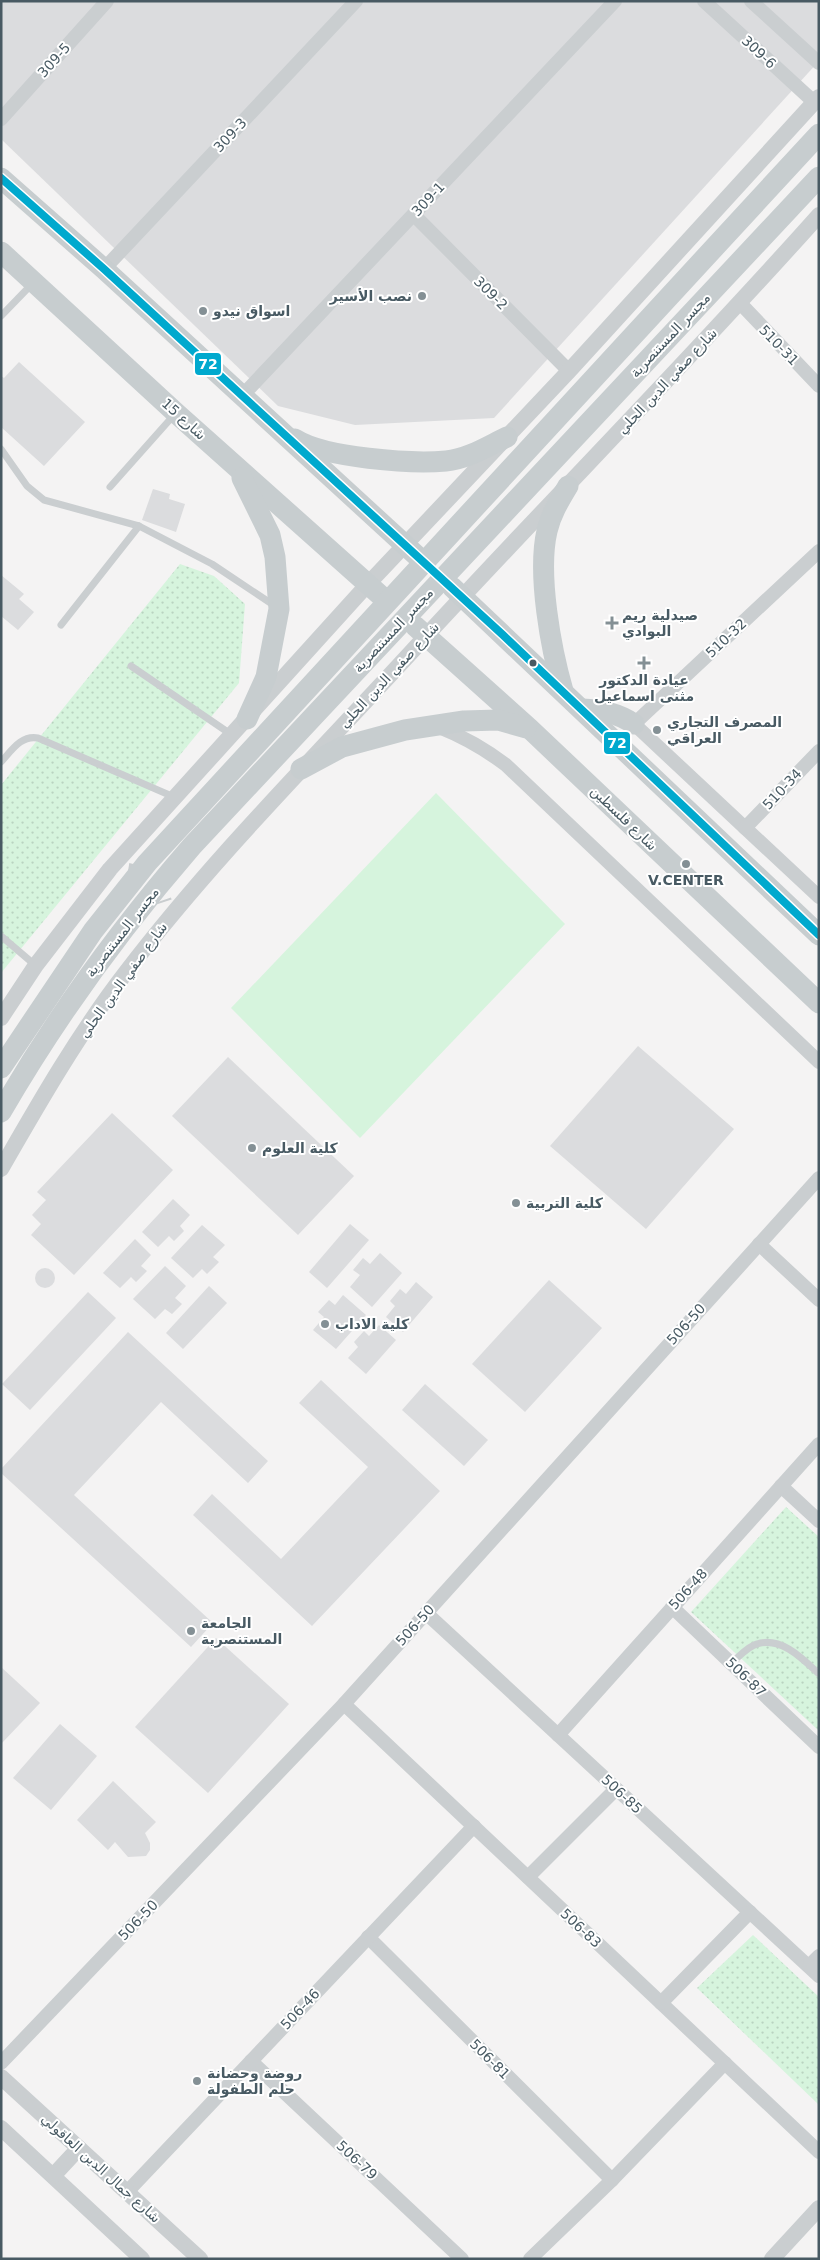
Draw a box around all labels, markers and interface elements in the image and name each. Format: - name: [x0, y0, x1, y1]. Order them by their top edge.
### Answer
- street label: 309-6: [739, 32, 779, 72]
- street label: 309-5: [34, 40, 74, 80]
- street label: 309-3: [210, 115, 250, 155]
- street label: 309-1: [408, 179, 448, 219]
- street label: 309-2: [471, 273, 511, 313]
- place label: نصب الأسير: [329, 288, 412, 305]
- street label: مجسر المستنصرية: [627, 289, 714, 381]
- marker: نصب الأسير: [416, 290, 428, 302]
- place label: اسواق نيدو: [212, 303, 290, 320]
- marker: اسواق نيدو: [197, 305, 209, 317]
- street label: 510-31: [756, 322, 802, 368]
- street label: شارع صفي الدين الحلي: [614, 325, 721, 438]
- line badge: 72: [194, 352, 222, 376]
- text: 72: [198, 356, 218, 372]
- street label: شارع 15: [158, 395, 209, 444]
- street label: مجسر المستنصرية: [350, 584, 437, 676]
- place label: صيدلية ريم البوادي: [622, 607, 698, 641]
- street label: 510-32: [702, 615, 750, 661]
- marker: صيدلية ريم البوادي: [606, 617, 618, 629]
- street label: شارع صفي الدين الحلي: [336, 619, 443, 732]
- marker: عيادة الدكتور مثنى اسماعيل: [637, 656, 651, 670]
- unlabelled marker: [528, 658, 538, 668]
- place label: عيادة الدكتور مثنى اسماعيل: [594, 672, 694, 704]
- place label: المصرف التجاري العراقي: [667, 714, 782, 747]
- marker: المصرف التجاري العراقي: [651, 724, 663, 736]
- line badge: 72: [603, 731, 631, 755]
- text: 72: [607, 735, 627, 751]
- street label: 510-34: [759, 765, 805, 813]
- street label: شارع فلسطين: [587, 782, 660, 854]
- marker: V.CENTER: [680, 858, 692, 870]
- place label: V.CENTER: [648, 872, 724, 888]
- street label: مجسر المستنصرية: [82, 884, 163, 981]
- street label: شارع صفي الدين الحلي: [76, 919, 171, 1041]
- place label: كلية العلوم: [262, 1140, 339, 1157]
- marker: كلية العلوم: [246, 1142, 258, 1154]
- place label: كلية التربية: [526, 1195, 604, 1212]
- marker: كلية التربية: [510, 1197, 522, 1209]
- street label: 506-50: [663, 1300, 709, 1348]
- place label: كلية الاداب: [335, 1316, 410, 1332]
- marker: كلية الاداب: [319, 1318, 331, 1330]
- street label: 506-48: [665, 1565, 711, 1613]
- street label: 506-50: [392, 1601, 438, 1649]
- place label: الجامعة المستنصرية: [201, 1615, 282, 1648]
- marker: الجامعة المستنصرية: [185, 1625, 197, 1637]
- street label: 506-87: [723, 1654, 769, 1700]
- street label: 506-85: [598, 1771, 646, 1817]
- street label: 506-50: [115, 1897, 161, 1943]
- street label: 506-83: [557, 1905, 605, 1951]
- street label: 506-46: [277, 1985, 323, 2033]
- street label: 506-81: [467, 2036, 513, 2082]
- place label: روضة وحضانة حلم الطفولة: [207, 2065, 302, 2098]
- marker: روضة وحضانة حلم الطفولة: [191, 2075, 203, 2087]
- street label: شارع جمال الدين العاقولي: [37, 2110, 164, 2226]
- street label: 506-79: [333, 2137, 381, 2183]

